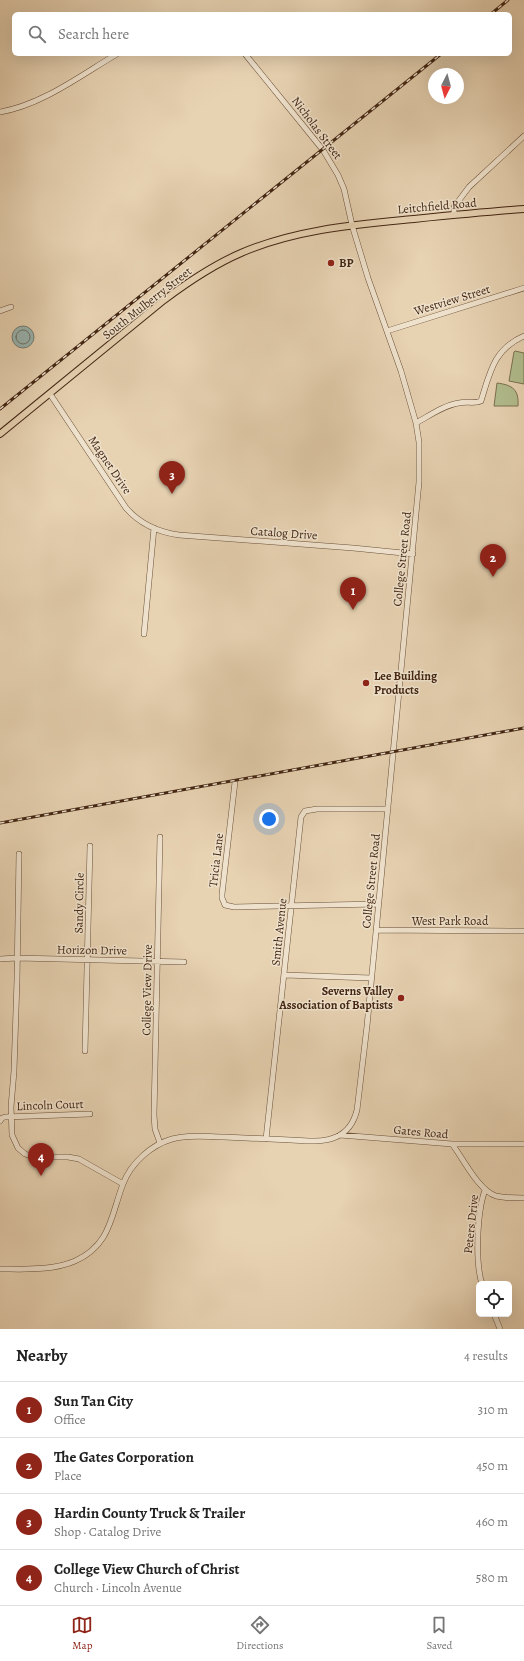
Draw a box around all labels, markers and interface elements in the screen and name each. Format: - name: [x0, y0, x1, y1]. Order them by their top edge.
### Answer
- search box: [12, 12, 512, 56]
- icon: search: [26, 23, 48, 45]
- text: Search here: [58, 24, 129, 44]
- north arrow: [428, 68, 464, 104]
- street label: Nicholas Street: [288, 93, 346, 163]
- street label: Leitchfield Road: [397, 195, 478, 217]
- place label: BP: [339, 255, 354, 271]
- marker: BP: [326, 258, 336, 268]
- street label: South Mulberry Street: [99, 263, 195, 343]
- street label: Westview Street: [411, 281, 492, 319]
- street label: Magnet Drive: [85, 433, 135, 497]
- pin: 3: [159, 461, 185, 494]
- street label: College Street Road: [389, 510, 415, 607]
- street label: Catalog Drive: [250, 523, 318, 543]
- pin: 2: [480, 544, 506, 577]
- pin: 1: [340, 577, 366, 610]
- place label: Lee Building Products: [374, 668, 438, 698]
- marker: Lee Building Products: [361, 678, 371, 688]
- your location: [259, 809, 279, 829]
- street label: Tricia Lane: [205, 832, 227, 888]
- street label: College Street Road: [358, 832, 384, 929]
- street label: Sandy Circle: [70, 872, 88, 934]
- street label: Smith Avenue: [267, 897, 291, 967]
- street label: West Park Road: [411, 913, 489, 929]
- street label: Horizon Drive: [57, 941, 127, 959]
- street label: College View Drive: [138, 944, 156, 1036]
- place label: Severns Valley Association of Baptists: [278, 983, 393, 1013]
- marker: Severns Valley Association of Baptists: [396, 993, 406, 1003]
- street label: Lincoln Court: [16, 1096, 84, 1114]
- street label: Gates Road: [393, 1122, 450, 1142]
- pin: 4: [28, 1143, 54, 1176]
- street label: Peters Drive: [460, 1194, 482, 1254]
- map controls: [476, 1281, 512, 1317]
- button: locate: [476, 1281, 512, 1317]
- text: Nearby: [16, 1344, 67, 1367]
- text: 4 results: [464, 1347, 508, 1364]
- text: Sun Tan City: [54, 1391, 133, 1411]
- text: 1: [27, 1401, 31, 1418]
- text: 310 m: [478, 1401, 508, 1418]
- text: Office: [54, 1411, 86, 1428]
- text: The Gates Corporation: [54, 1447, 194, 1467]
- text: 2: [26, 1457, 32, 1474]
- text: 450 m: [476, 1457, 508, 1474]
- text: Place: [54, 1467, 82, 1484]
- text: Hardin County Truck & Trailer: [54, 1503, 245, 1523]
- text: 3: [26, 1513, 32, 1530]
- text: 460 m: [476, 1513, 508, 1530]
- text: Shop · Catalog Drive: [54, 1523, 161, 1540]
- text: College View Church of Christ: [54, 1559, 240, 1579]
- text: 4: [26, 1569, 32, 1586]
- text: 580 m: [476, 1569, 508, 1586]
- text: Church · Lincoln Avenue: [54, 1579, 182, 1596]
- tab: Map: [71, 1614, 93, 1653]
- tab: Directions: [236, 1614, 284, 1653]
- tab: Saved: [426, 1614, 453, 1653]

